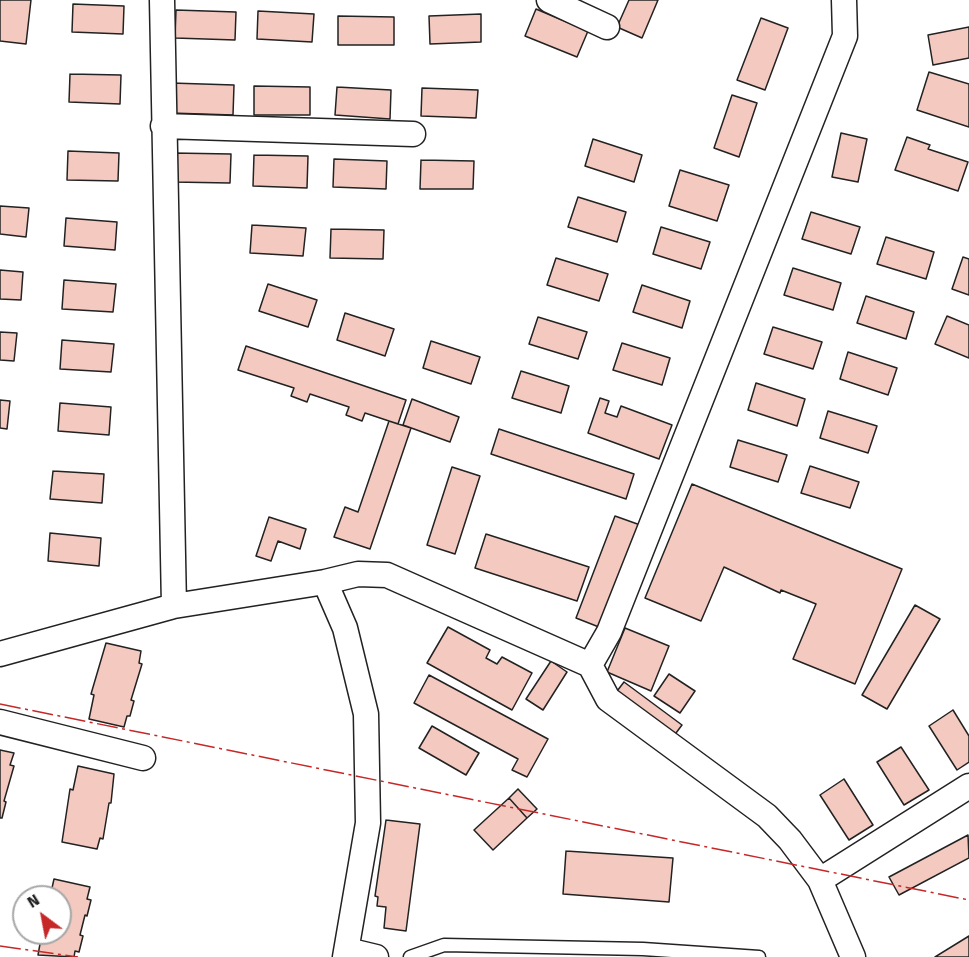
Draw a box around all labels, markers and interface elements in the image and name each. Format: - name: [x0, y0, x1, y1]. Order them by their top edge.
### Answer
- north arrow: [12, 885, 72, 945]
- text: N: [24, 890, 43, 912]

